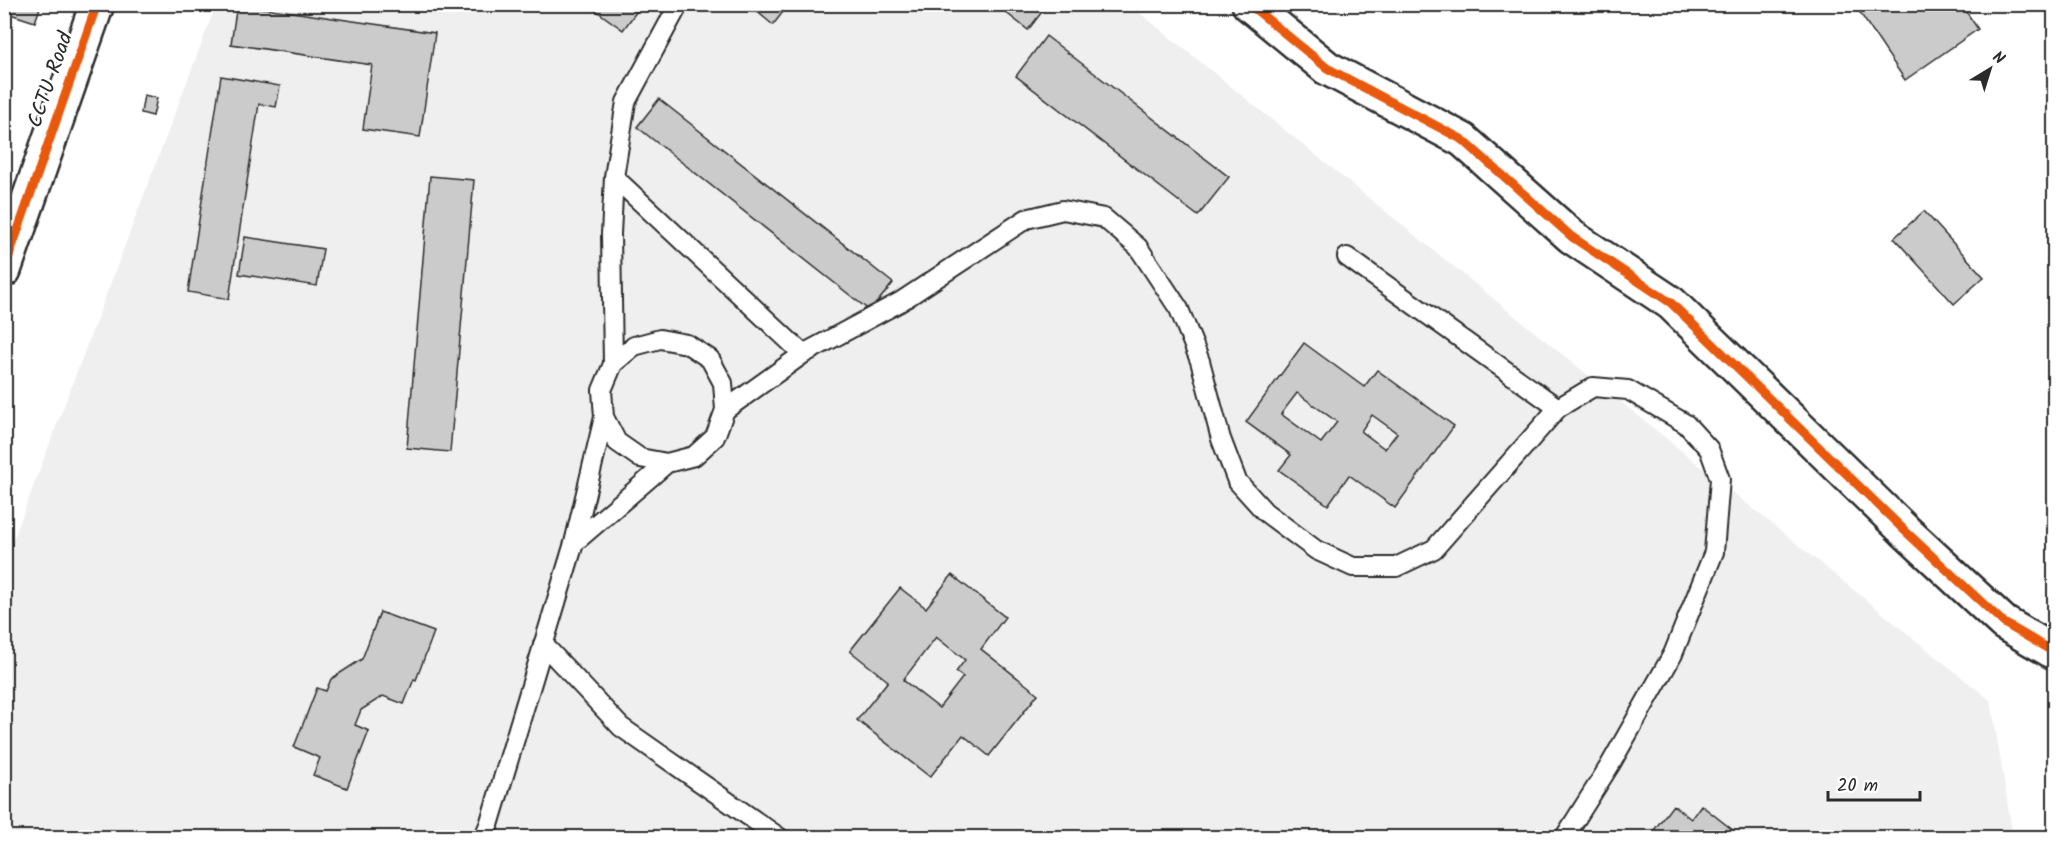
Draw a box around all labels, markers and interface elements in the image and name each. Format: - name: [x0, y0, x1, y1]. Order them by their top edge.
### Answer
- street label: CCTU Road: [19, 27, 83, 132]
- north arrow: [1960, 39, 2020, 99]
- text: N: [1987, 45, 2010, 71]
- scale bar: [1828, 764, 1920, 802]
- text: 20 m: [1837, 772, 1878, 801]

